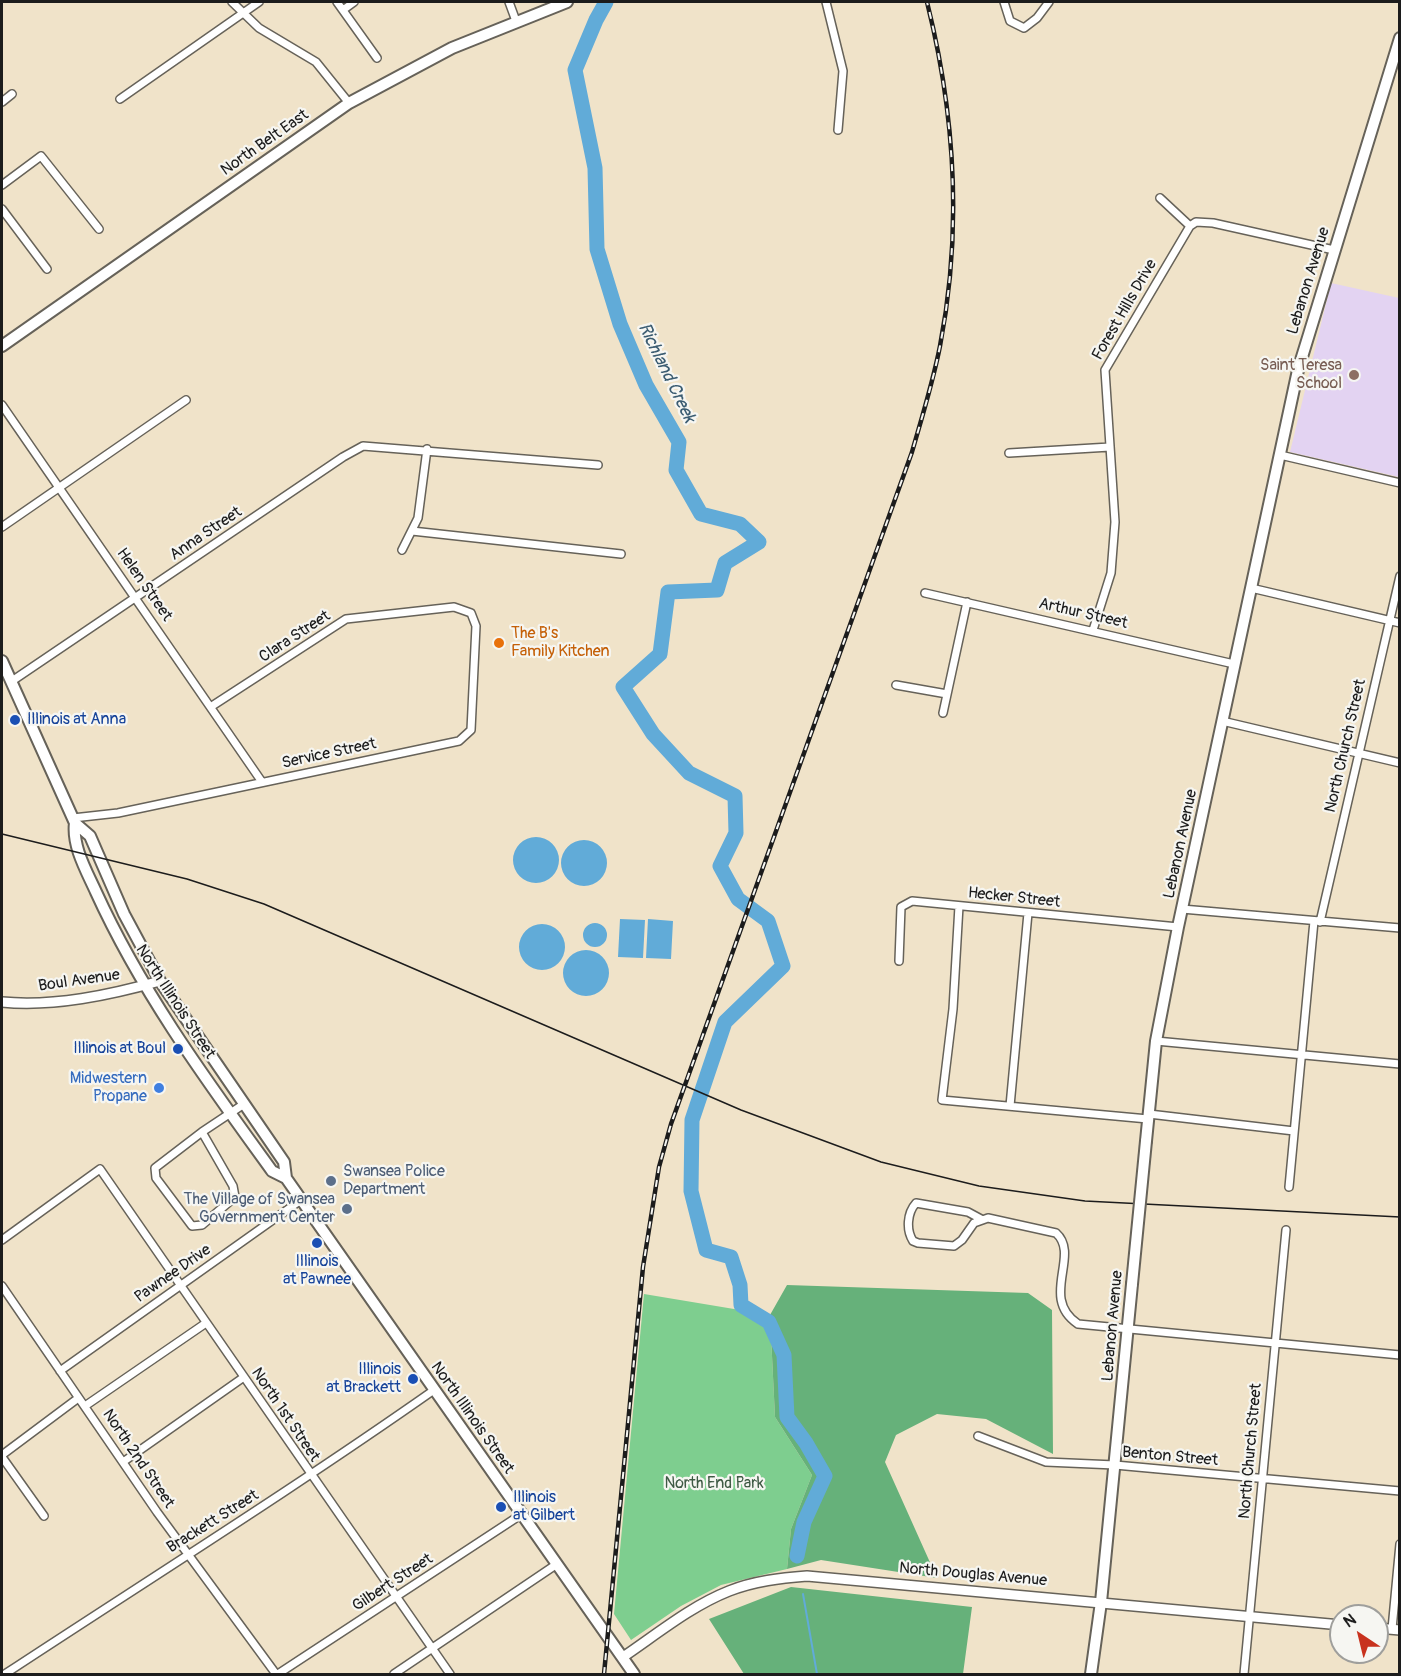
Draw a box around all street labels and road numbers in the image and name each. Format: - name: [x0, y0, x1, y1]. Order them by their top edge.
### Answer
- street label: North Belt East: [217, 106, 313, 180]
- street label: Lebanon Avenue: [1284, 225, 1334, 337]
- street label: Forest Hills Drive: [1088, 256, 1162, 364]
- street label: Anna Street: [166, 503, 246, 565]
- street label: Helen Street: [112, 545, 176, 625]
- street label: Arthur Street: [1037, 594, 1129, 634]
- street label: Clara Street: [256, 607, 334, 667]
- street label: North Church Street: [1321, 677, 1371, 815]
- street label: Service Street: [280, 735, 378, 773]
- street label: Lebanon Avenue: [1160, 788, 1202, 900]
- street label: Hecker Street: [967, 884, 1061, 912]
- street label: North Illinois Street: [131, 941, 219, 1063]
- street label: Boul Avenue: [37, 966, 121, 996]
- street label: Pawnee Drive: [131, 1241, 215, 1307]
- street label: Lebanon Avenue: [1099, 1270, 1127, 1382]
- street label: North Illinois Street: [426, 1358, 518, 1478]
- street label: North 1st Street: [246, 1364, 324, 1466]
- street label: North Church Street: [1236, 1382, 1266, 1520]
- street label: North 2nd Street: [98, 1406, 178, 1512]
- street label: Benton Street: [1121, 1443, 1219, 1471]
- street label: Brackett Street: [164, 1486, 262, 1558]
- street label: Gilbert Street: [349, 1550, 437, 1616]
- street label: North Douglas Avenue: [898, 1559, 1048, 1591]

